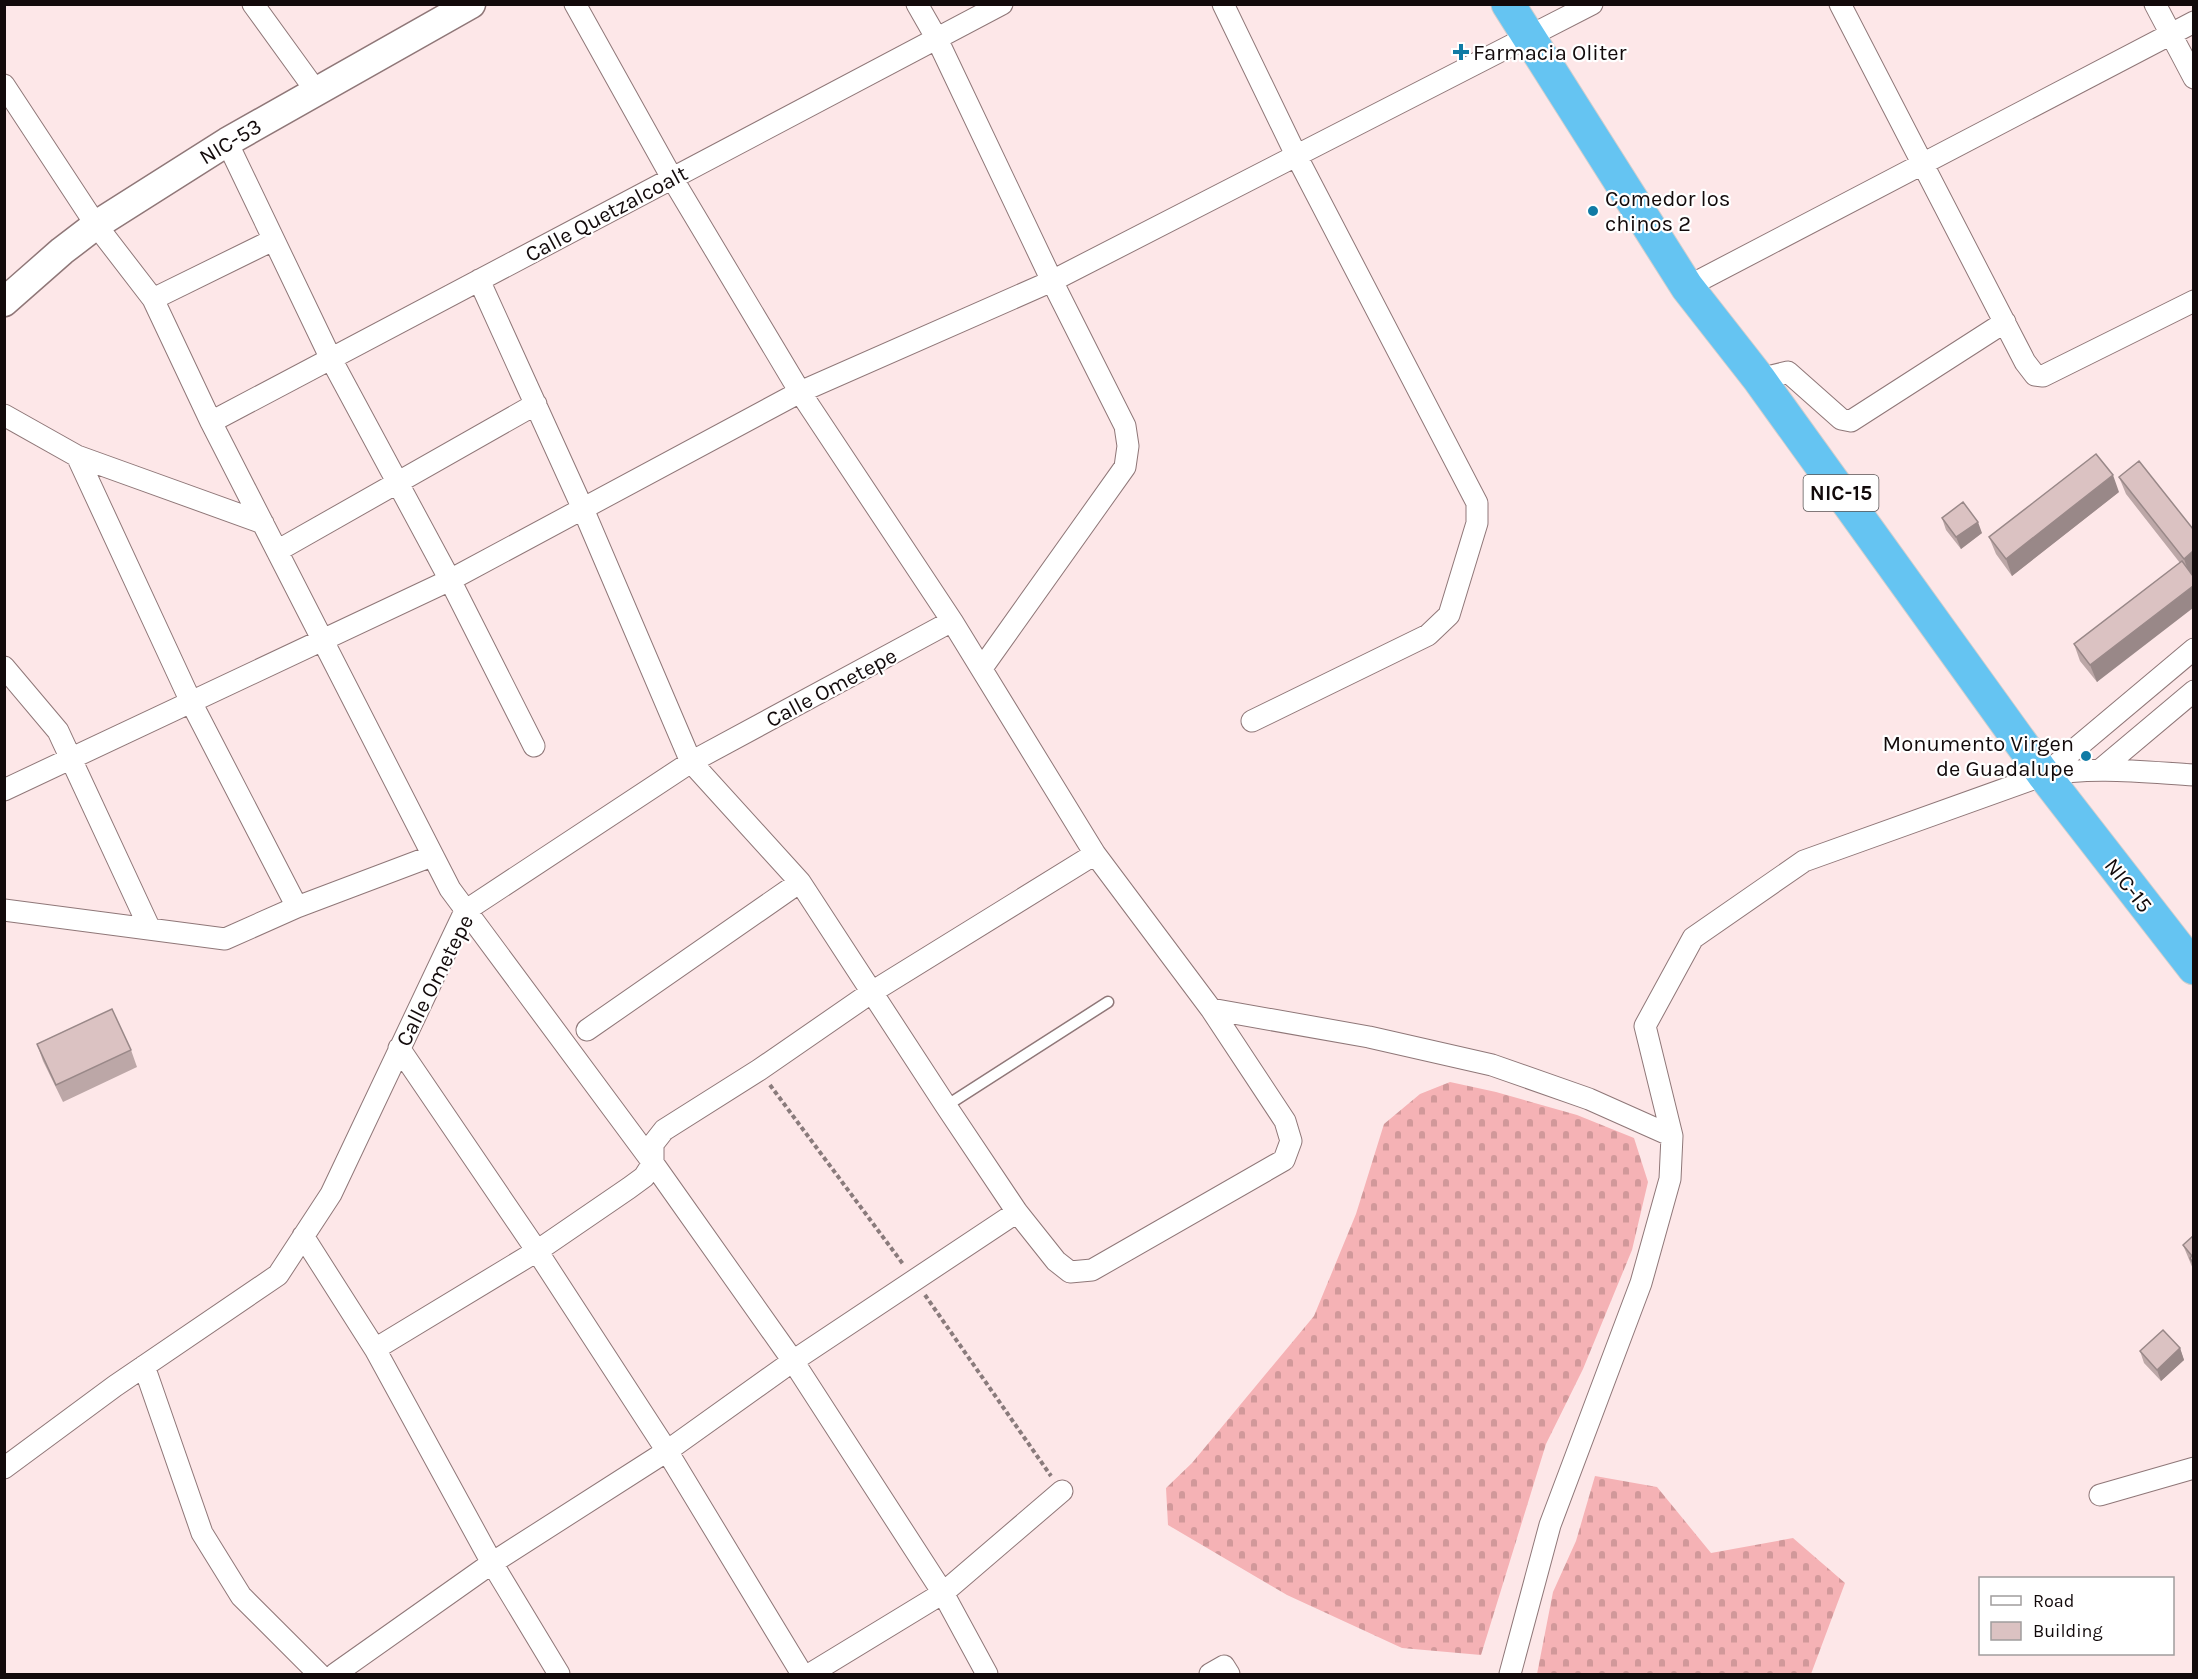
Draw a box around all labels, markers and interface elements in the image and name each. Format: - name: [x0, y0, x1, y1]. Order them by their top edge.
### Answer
- place label: Farmacia Oliter: [1473, 40, 1626, 66]
- marker: Farmacia Oliter: [1454, 45, 1468, 59]
- street label: NIC-53: [195, 113, 266, 170]
- street label: Calle Quetzalcoalt: [521, 160, 692, 268]
- place label: Comedor los chinos 2: [1605, 186, 1730, 237]
- marker: Comedor los chinos 2: [1586, 204, 1600, 218]
- road number: NIC-15: [1804, 475, 1878, 511]
- street label: Calle Ometepe: [762, 643, 901, 733]
- place label: Monumento Virgen de Guadalupe: [1883, 731, 2074, 782]
- marker: Monumento Virgen de Guadalupe: [2079, 749, 2093, 763]
- street label: NIC-15: [2099, 853, 2158, 918]
- street label: Calle Ometepe: [391, 910, 479, 1051]
- legend: [1979, 1577, 2174, 1655]
- text: Road: [2033, 1590, 2074, 1612]
- text: Building: [2033, 1620, 2103, 1642]

